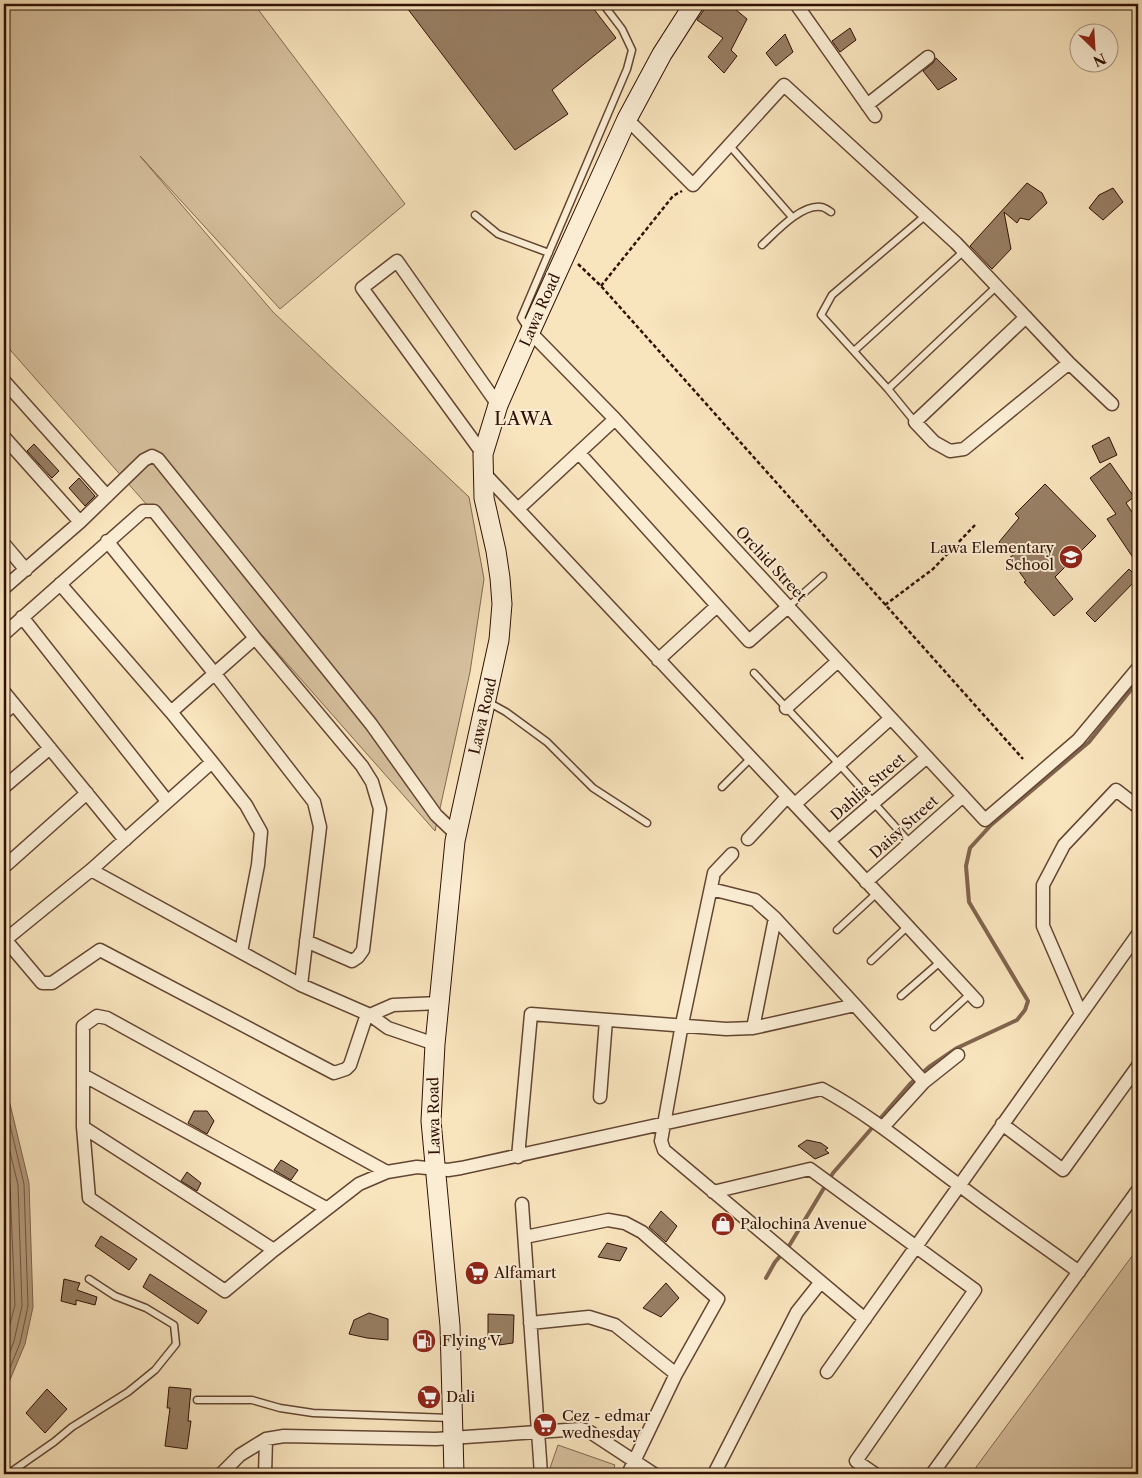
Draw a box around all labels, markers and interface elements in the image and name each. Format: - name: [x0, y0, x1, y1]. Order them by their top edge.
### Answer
- north arrow: [1070, 22, 1120, 72]
- text: N: [1090, 49, 1109, 71]
- street label: Lawa Road: [515, 270, 564, 349]
- district label: LAWA: [494, 408, 554, 430]
- street label: Orchid Street: [732, 522, 812, 606]
- place label: Lawa Elementary School: [930, 538, 1055, 574]
- school or university icon: Lawa Elementary School: [1058, 544, 1084, 570]
- street label: Lawa Road: [464, 676, 501, 756]
- street label: Dahlia Street: [826, 749, 909, 824]
- street label: Daisy Street: [866, 791, 942, 862]
- street label: Lawa Road: [423, 1077, 444, 1155]
- shop icon: Palochina Avenue: [710, 1211, 736, 1237]
- place label: Palochina Avenue: [740, 1214, 867, 1233]
- supermarket icon: Alfamart: [464, 1260, 490, 1286]
- place label: Alfamart: [493, 1263, 557, 1282]
- fuel station icon: Flying V: [411, 1328, 437, 1354]
- place label: Flying V: [442, 1331, 502, 1350]
- supermarket icon: Dali: [416, 1384, 442, 1410]
- place label: Dali: [446, 1387, 476, 1406]
- place label: Cez - edmar wednesday: [561, 1406, 651, 1442]
- supermarket icon: Cez - edmar wednesday: [532, 1412, 558, 1438]

